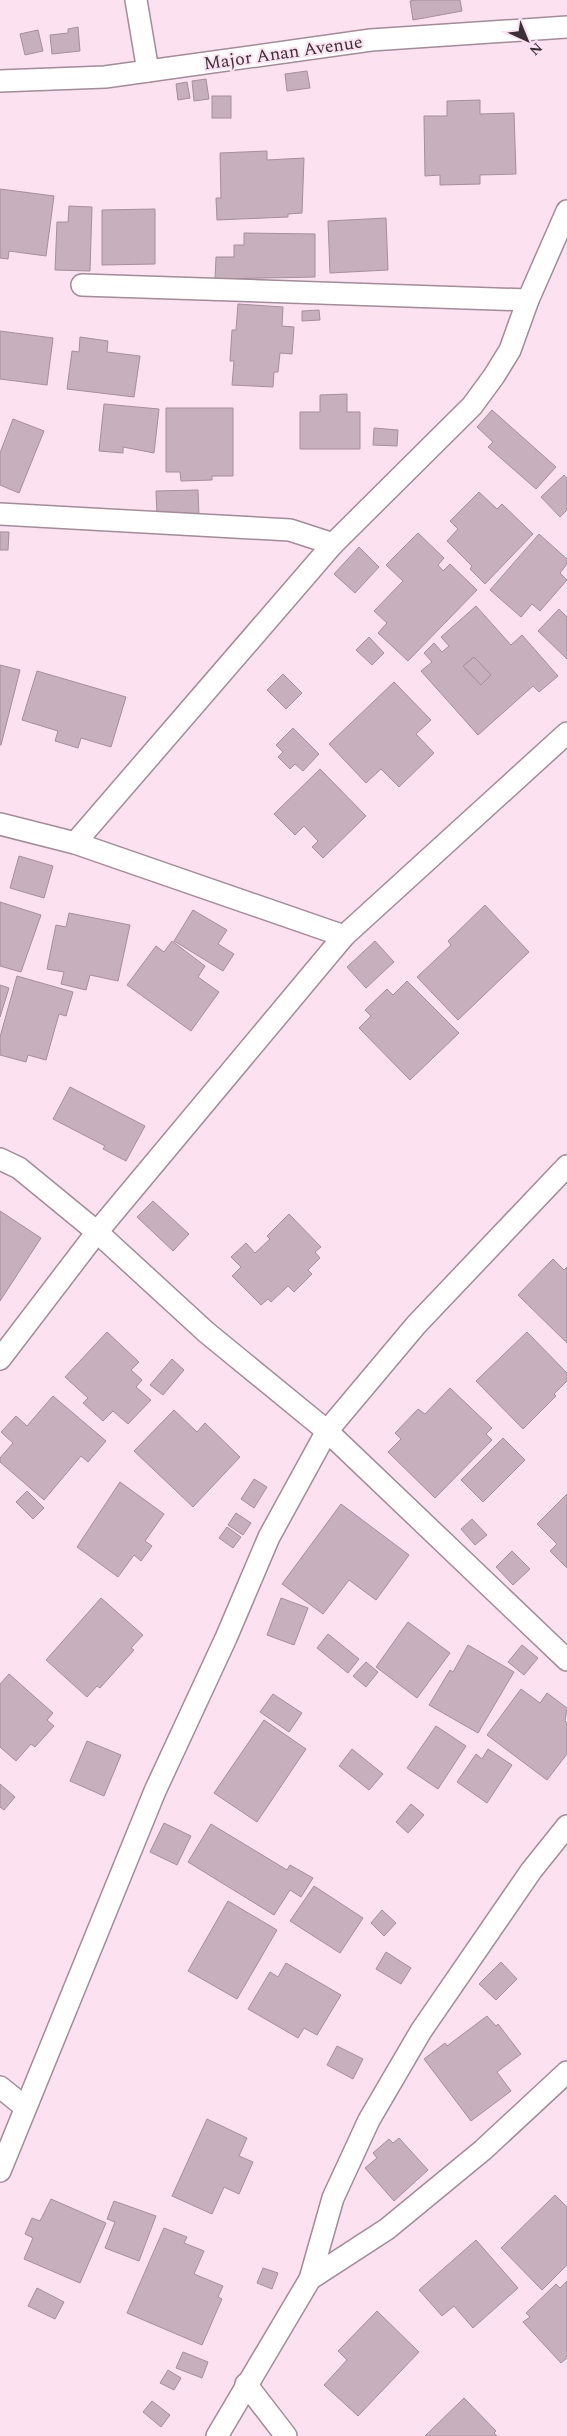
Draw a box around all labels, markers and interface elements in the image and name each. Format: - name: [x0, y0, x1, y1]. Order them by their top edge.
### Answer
- north arrow: [502, 15, 552, 65]
- street label: Major Anan Avenue: [202, 28, 364, 78]
- text: N: [524, 37, 547, 61]

